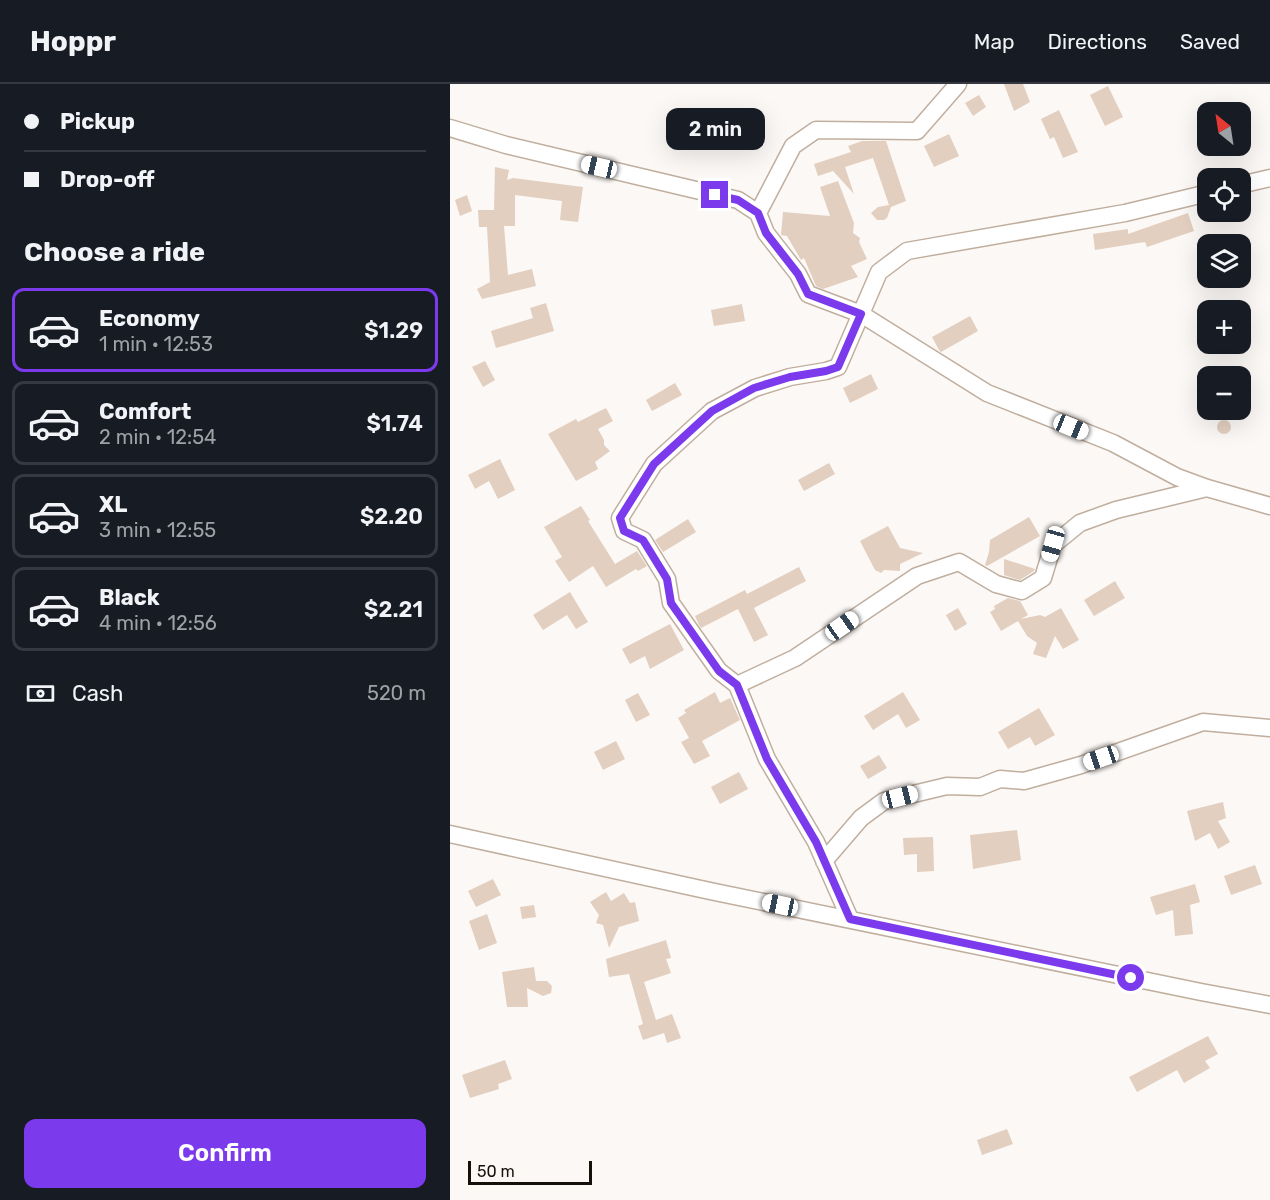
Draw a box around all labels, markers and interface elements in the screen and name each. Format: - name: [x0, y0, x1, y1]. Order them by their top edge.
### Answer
- text: Hoppr: [30, 25, 116, 58]
- text: Map: [974, 29, 1015, 54]
- text: Directions: [1048, 29, 1147, 54]
- text: Saved: [1180, 29, 1240, 54]
- north arrow: [1197, 102, 1251, 156]
- map controls: [1197, 102, 1251, 420]
- text: Pickup: [60, 108, 135, 135]
- callout: 2 min: [666, 108, 764, 150]
- text: 2 min: [689, 117, 742, 141]
- car: [579, 154, 619, 180]
- text: Drop-off: [60, 166, 155, 193]
- button: locate: [1197, 168, 1251, 222]
- route end: [701, 181, 728, 208]
- button: layers: [1197, 234, 1251, 288]
- text: Choose a ride: [24, 236, 205, 268]
- button: +: [1197, 300, 1251, 354]
- icon: car: [27, 303, 81, 357]
- text: Economy: [99, 305, 200, 332]
- text: $1.29: [364, 317, 423, 344]
- text: 1 min · 12:53: [99, 332, 213, 356]
- button: −: [1197, 366, 1251, 420]
- icon: car: [27, 396, 81, 450]
- text: Comfort: [99, 398, 191, 425]
- text: $1.74: [366, 410, 423, 437]
- car: [1051, 412, 1091, 442]
- text: 2 min · 12:54: [99, 425, 217, 449]
- icon: car: [27, 489, 81, 543]
- text: XL: [99, 491, 127, 518]
- text: $2.20: [360, 503, 423, 530]
- text: 3 min · 12:55: [99, 518, 216, 542]
- car: [1039, 524, 1067, 564]
- icon: car: [27, 582, 81, 636]
- text: Black: [99, 584, 160, 611]
- text: $2.21: [364, 596, 423, 623]
- car: [822, 608, 862, 644]
- text: 4 min · 12:56: [99, 611, 217, 635]
- icon: cash: [24, 677, 57, 710]
- text: Cash: [72, 680, 123, 707]
- text: 520 m: [367, 681, 426, 705]
- car: [1081, 744, 1121, 772]
- car: [880, 784, 920, 810]
- car: [761, 892, 799, 918]
- route start: [1117, 964, 1144, 991]
- button: Confirm: [24, 1119, 426, 1188]
- scale bar: [468, 1158, 592, 1186]
- text: 50 m: [477, 1162, 515, 1181]

